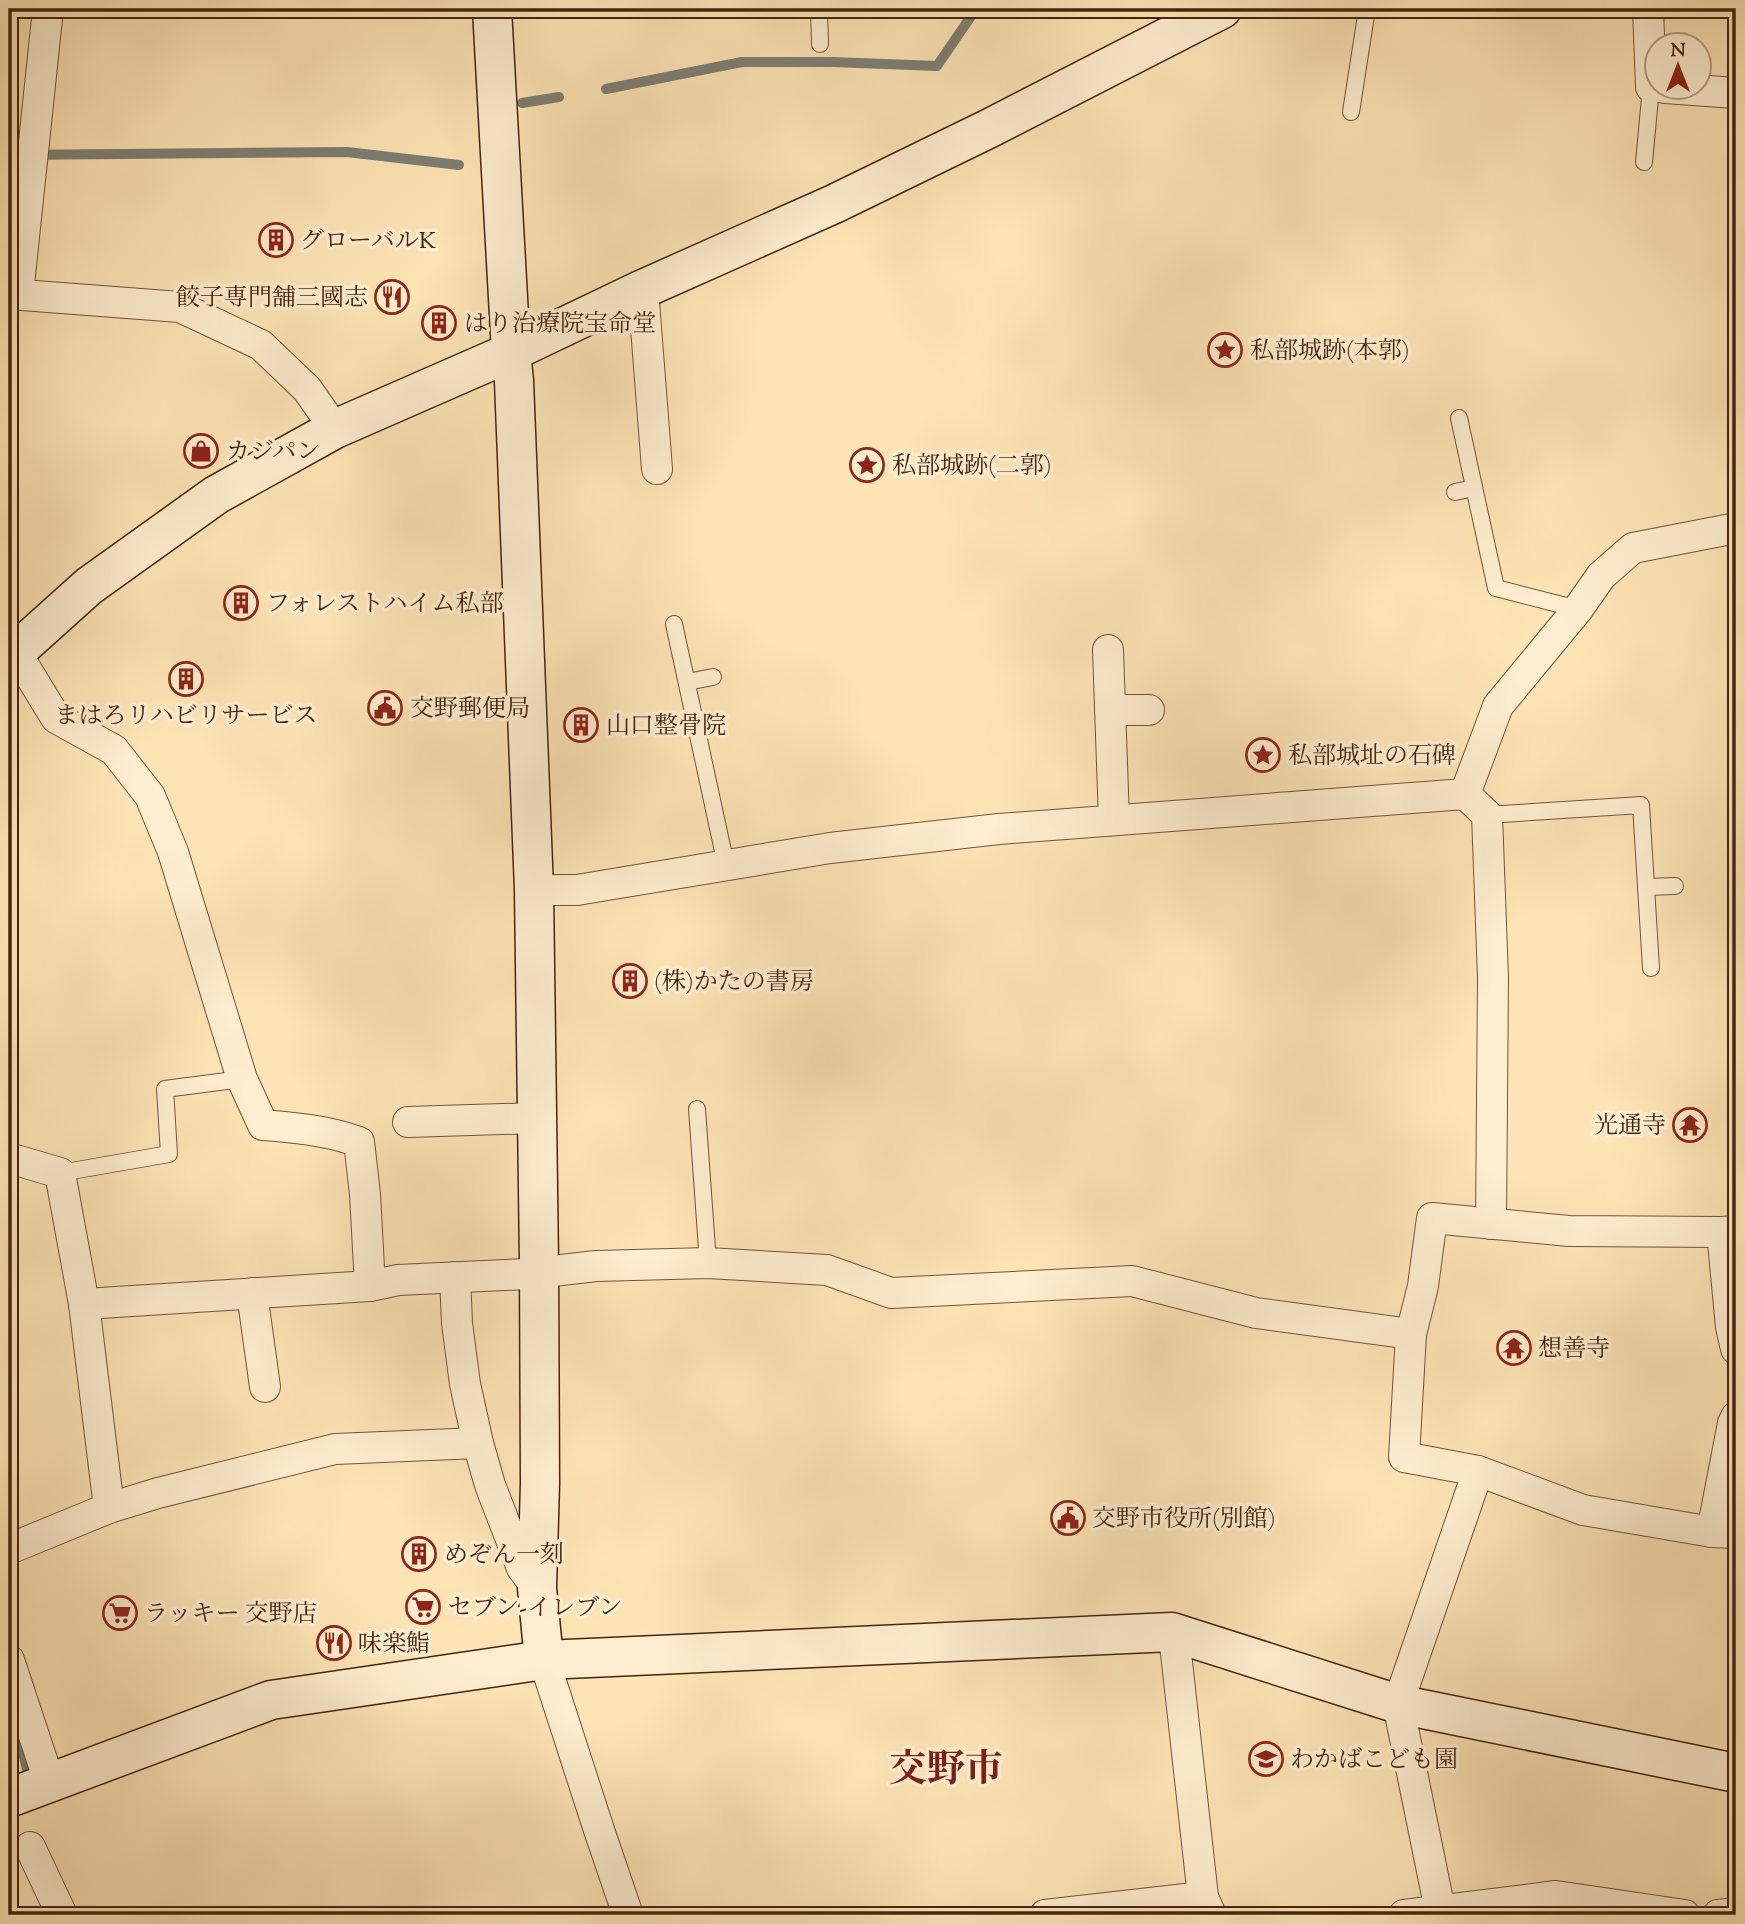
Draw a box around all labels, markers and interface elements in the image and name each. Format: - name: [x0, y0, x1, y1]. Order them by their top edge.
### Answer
- north arrow: [1644, 32, 1714, 102]
- text: N: [1670, 38, 1686, 65]
- building icon: グローバルK: [257, 221, 295, 259]
- place label: グローバルK: [300, 225, 436, 259]
- restaurant icon: 餃子専門舗三國志: [373, 278, 411, 316]
- place label: 餃子専門舗三國志: [176, 282, 368, 316]
- building icon: はり治療院宝命堂: [420, 304, 458, 342]
- place label: はり治療院宝命堂: [464, 308, 656, 342]
- place icon: 私部城跡(本郭): [1206, 331, 1244, 369]
- place label: 私部城跡(本郭): [1250, 335, 1410, 369]
- shop icon: カジパン: [182, 432, 220, 470]
- place label: カジパン: [226, 436, 320, 470]
- place icon: 私部城跡(二郭): [848, 446, 886, 484]
- place label: 私部城跡(二郭): [892, 450, 1052, 484]
- building icon: フォレストハイム私部: [222, 584, 260, 622]
- place label: フォレストハイム私部: [266, 588, 504, 622]
- building icon: まはろリハビリサービス: [167, 660, 205, 698]
- public building icon: 交野郵便局: [366, 689, 404, 727]
- place label: 交野郵便局: [410, 693, 530, 727]
- place label: まはろリハビリサービス: [55, 700, 317, 734]
- building icon: 山口整骨院: [562, 706, 600, 744]
- place label: 山口整骨院: [606, 710, 726, 744]
- place icon: 私部城址の石碑: [1244, 736, 1282, 774]
- place label: 私部城址の石碑: [1288, 740, 1456, 774]
- building icon: (株)かたの書房: [611, 962, 649, 1000]
- place label: (株)かたの書房: [654, 966, 814, 1000]
- temple icon: 光通寺: [1671, 1106, 1709, 1144]
- place label: 光通寺: [1594, 1110, 1666, 1144]
- temple icon: 想善寺: [1495, 1329, 1533, 1367]
- place label: 想善寺: [1538, 1333, 1610, 1367]
- public building icon: 交野市役所(別館): [1049, 1499, 1087, 1537]
- place label: 交野市役所(別館): [1092, 1503, 1276, 1537]
- building icon: めぞん一刻: [400, 1535, 438, 1573]
- place label: めぞん一刻: [444, 1539, 564, 1573]
- supermarket icon: セブン-イレブン: [404, 1588, 442, 1626]
- place label: セブン-イレブン: [448, 1592, 622, 1626]
- supermarket icon: ラッキー 交野店: [101, 1594, 139, 1632]
- place label: ラッキー 交野店: [144, 1598, 317, 1632]
- restaurant icon: 味楽鮨: [315, 1624, 353, 1662]
- place label: 味楽鮨: [358, 1628, 430, 1662]
- school or university icon: わかばこども園: [1247, 1740, 1285, 1778]
- place label: わかばこども園: [1290, 1744, 1458, 1778]
- district label: 交野市: [889, 1745, 1003, 1799]

